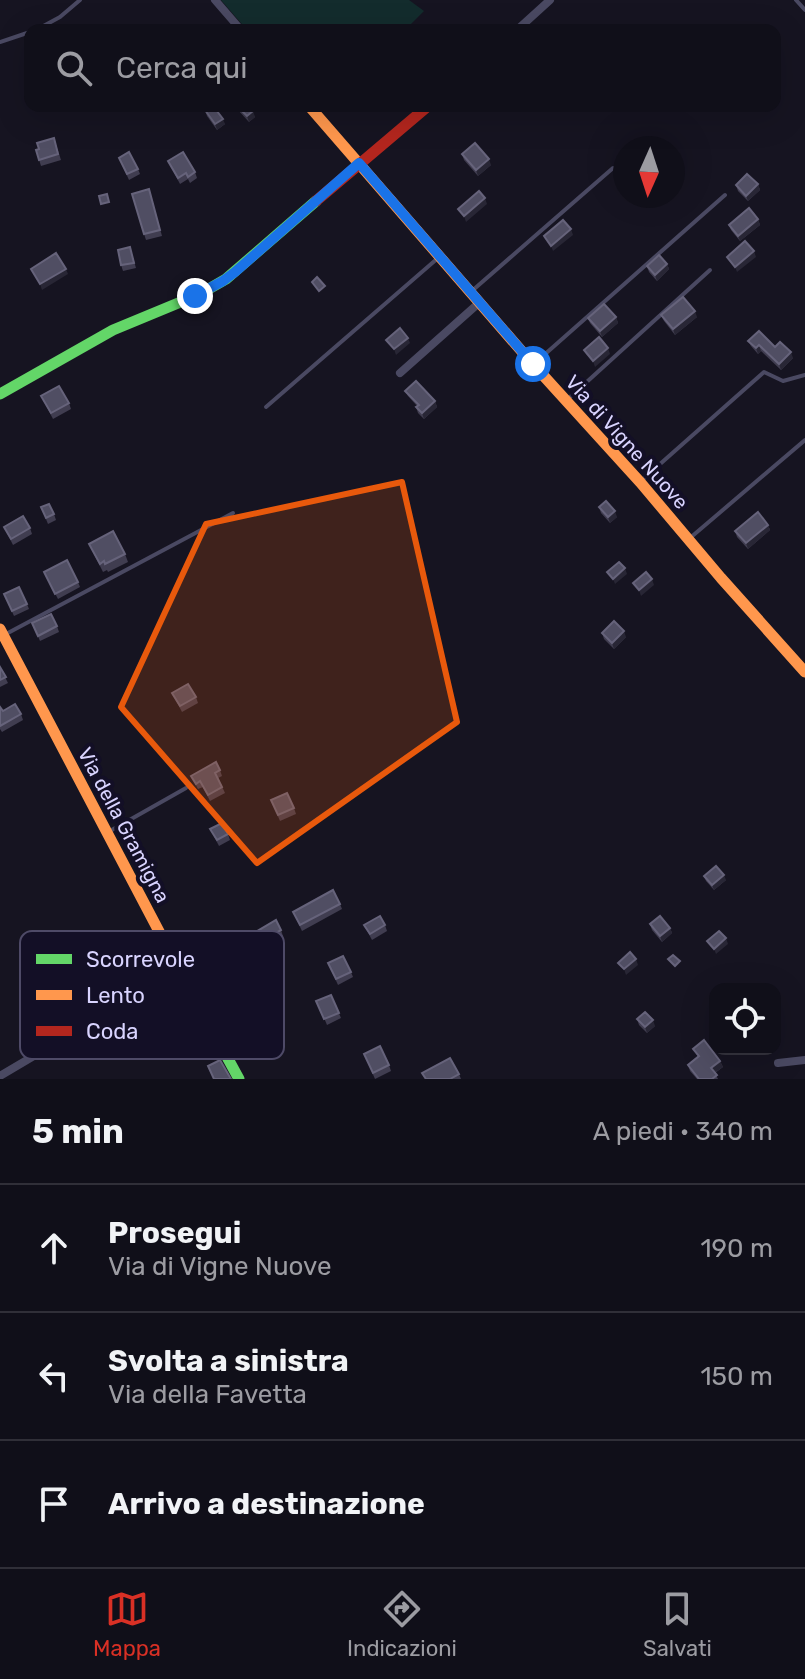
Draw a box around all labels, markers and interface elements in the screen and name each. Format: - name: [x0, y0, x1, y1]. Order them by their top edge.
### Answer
- search box: [24, 24, 781, 112]
- icon: search: [52, 46, 96, 90]
- text: Cerca qui: [116, 50, 248, 86]
- north arrow: [613, 136, 685, 208]
- route end: [177, 278, 213, 314]
- route start: [515, 346, 551, 382]
- street label: Via di Vigne Nuove: [561, 370, 693, 514]
- street label: Via della Gramigna: [73, 743, 175, 907]
- legend: [20, 931, 284, 1059]
- text: Scorrevole: [86, 946, 195, 973]
- text: Lento: [86, 982, 145, 1009]
- map controls: [709, 983, 781, 1055]
- button: locate: [709, 983, 781, 1055]
- text: Coda: [86, 1018, 139, 1045]
- text: 5 min: [32, 1111, 124, 1152]
- text: A piedi · 340 m: [593, 1116, 773, 1147]
- text: Prosegui: [108, 1215, 241, 1251]
- icon: ahead: [32, 1226, 76, 1270]
- text: 190 m: [700, 1233, 773, 1264]
- text: Via di Vigne Nuove: [108, 1251, 331, 1282]
- text: Svolta a sinistra: [108, 1343, 349, 1379]
- icon: left: [32, 1354, 76, 1398]
- text: 150 m: [700, 1361, 773, 1392]
- text: Via della Favetta: [108, 1379, 307, 1410]
- icon: arrive: [32, 1482, 76, 1526]
- text: Arrivo a destinazione: [108, 1486, 425, 1522]
- tab: Mappa: [93, 1587, 161, 1662]
- tab: Indicazioni: [347, 1587, 457, 1662]
- tab: Salvati: [643, 1587, 712, 1662]

